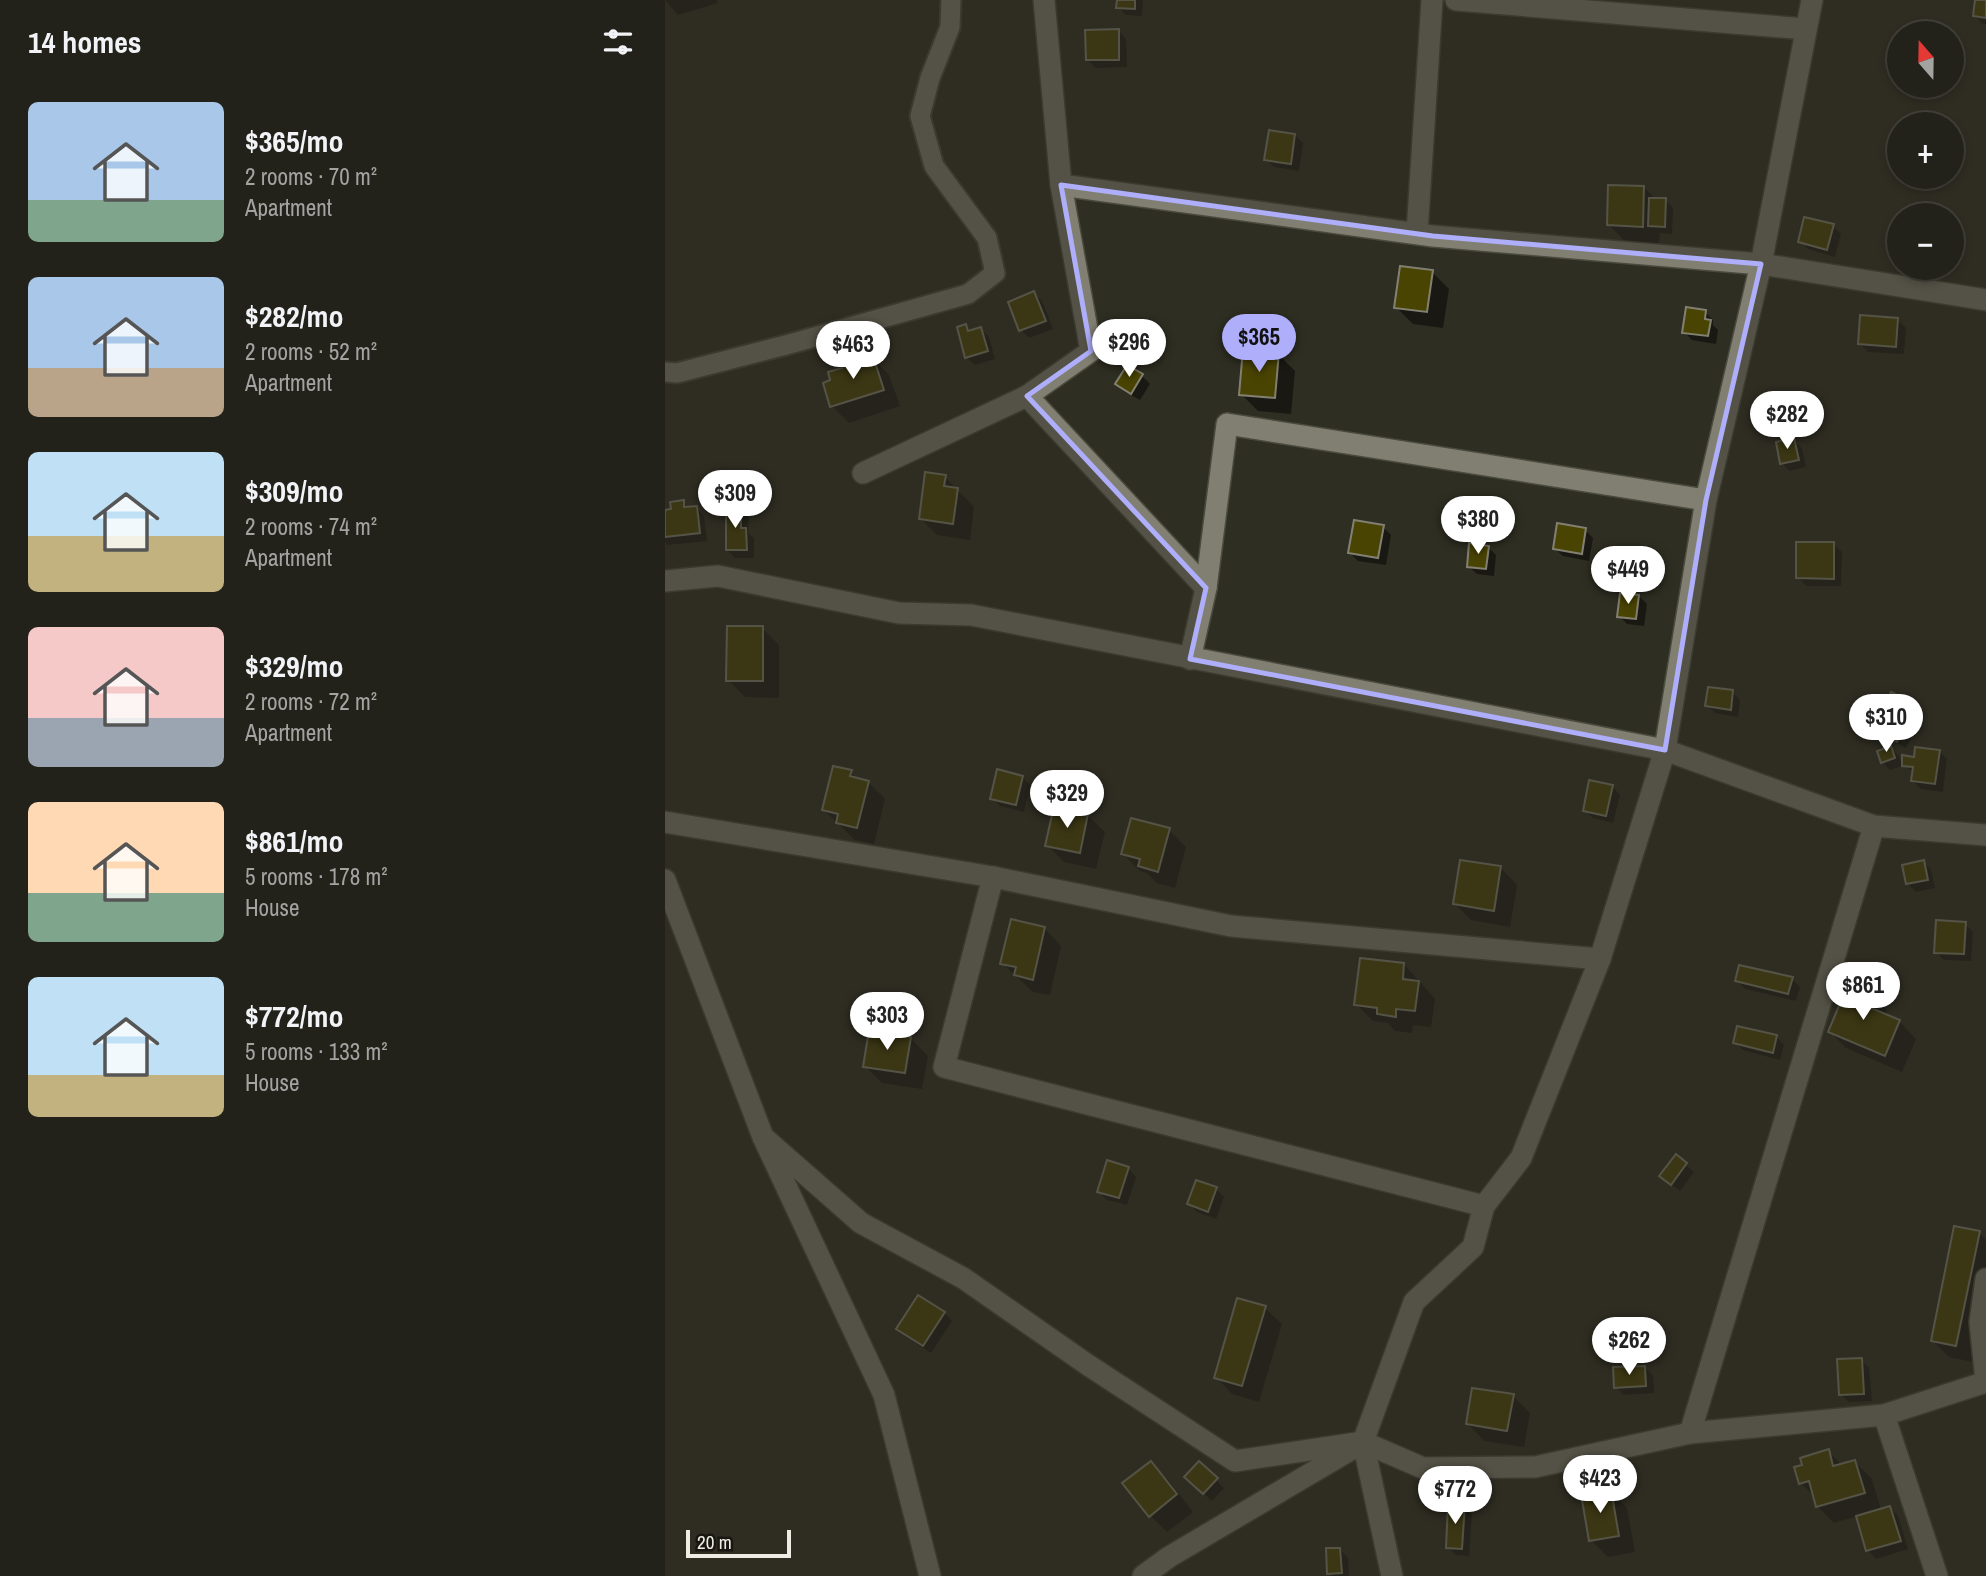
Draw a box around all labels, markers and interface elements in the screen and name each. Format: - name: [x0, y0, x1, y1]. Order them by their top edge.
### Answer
- north arrow: [1887, 21, 1963, 98]
- map controls: [1887, 21, 1964, 280]
- text: 14 homes: [28, 22, 142, 62]
- icon: filters: [599, 23, 637, 61]
- button: +: [1887, 112, 1964, 189]
- text: $365/mo: [245, 121, 343, 161]
- icon: home: [84, 130, 168, 214]
- text: 2 rooms · 70 m²: [245, 161, 377, 192]
- text: Apartment: [245, 192, 332, 223]
- button: −: [1887, 203, 1964, 280]
- text: $282/mo: [245, 296, 343, 336]
- icon: home: [84, 305, 168, 389]
- pin: $365: [1218, 314, 1300, 374]
- pin: $296: [1088, 320, 1170, 379]
- text: $365: [1238, 321, 1280, 352]
- pin: $463: [812, 322, 894, 381]
- text: $296: [1108, 326, 1150, 357]
- text: $463: [832, 328, 874, 359]
- text: 2 rooms · 52 m²: [245, 336, 377, 367]
- text: Apartment: [245, 367, 332, 398]
- pin: $282: [1746, 392, 1828, 451]
- text: $282: [1766, 398, 1808, 429]
- pin: $309: [694, 470, 776, 530]
- text: $309/mo: [245, 471, 343, 511]
- text: $309: [714, 477, 756, 508]
- icon: home: [84, 480, 168, 564]
- pin: $380: [1437, 496, 1519, 556]
- text: $380: [1457, 503, 1499, 534]
- text: 2 rooms · 74 m²: [245, 511, 377, 542]
- text: Apartment: [245, 542, 332, 573]
- pin: $449: [1587, 546, 1669, 606]
- text: $449: [1607, 553, 1649, 584]
- text: $329/mo: [245, 646, 343, 686]
- icon: home: [84, 655, 168, 739]
- text: 2 rooms · 72 m²: [245, 686, 377, 717]
- pin: $310: [1845, 694, 1927, 754]
- text: $310: [1865, 701, 1907, 732]
- text: Apartment: [245, 717, 332, 748]
- pin: $329: [1026, 770, 1108, 830]
- text: $329: [1046, 777, 1088, 808]
- text: $861/mo: [245, 821, 343, 861]
- icon: home: [84, 830, 168, 914]
- text: 5 rooms · 178 m²: [245, 861, 388, 892]
- text: House: [245, 892, 300, 923]
- pin: $861: [1822, 962, 1904, 1022]
- text: $861: [1842, 969, 1884, 1000]
- pin: $303: [846, 992, 928, 1052]
- text: $772/mo: [245, 996, 343, 1036]
- text: $303: [866, 999, 908, 1030]
- icon: home: [84, 1005, 168, 1089]
- text: 5 rooms · 133 m²: [245, 1036, 388, 1067]
- text: House: [245, 1067, 300, 1098]
- pin: $262: [1588, 1318, 1670, 1377]
- text: $262: [1608, 1324, 1650, 1355]
- pin: $423: [1559, 1456, 1641, 1515]
- text: $423: [1579, 1462, 1621, 1493]
- pin: $772: [1414, 1466, 1496, 1526]
- text: $772: [1434, 1473, 1476, 1504]
- scale bar: [686, 1527, 791, 1559]
- text: 20 m: [697, 1529, 732, 1555]

